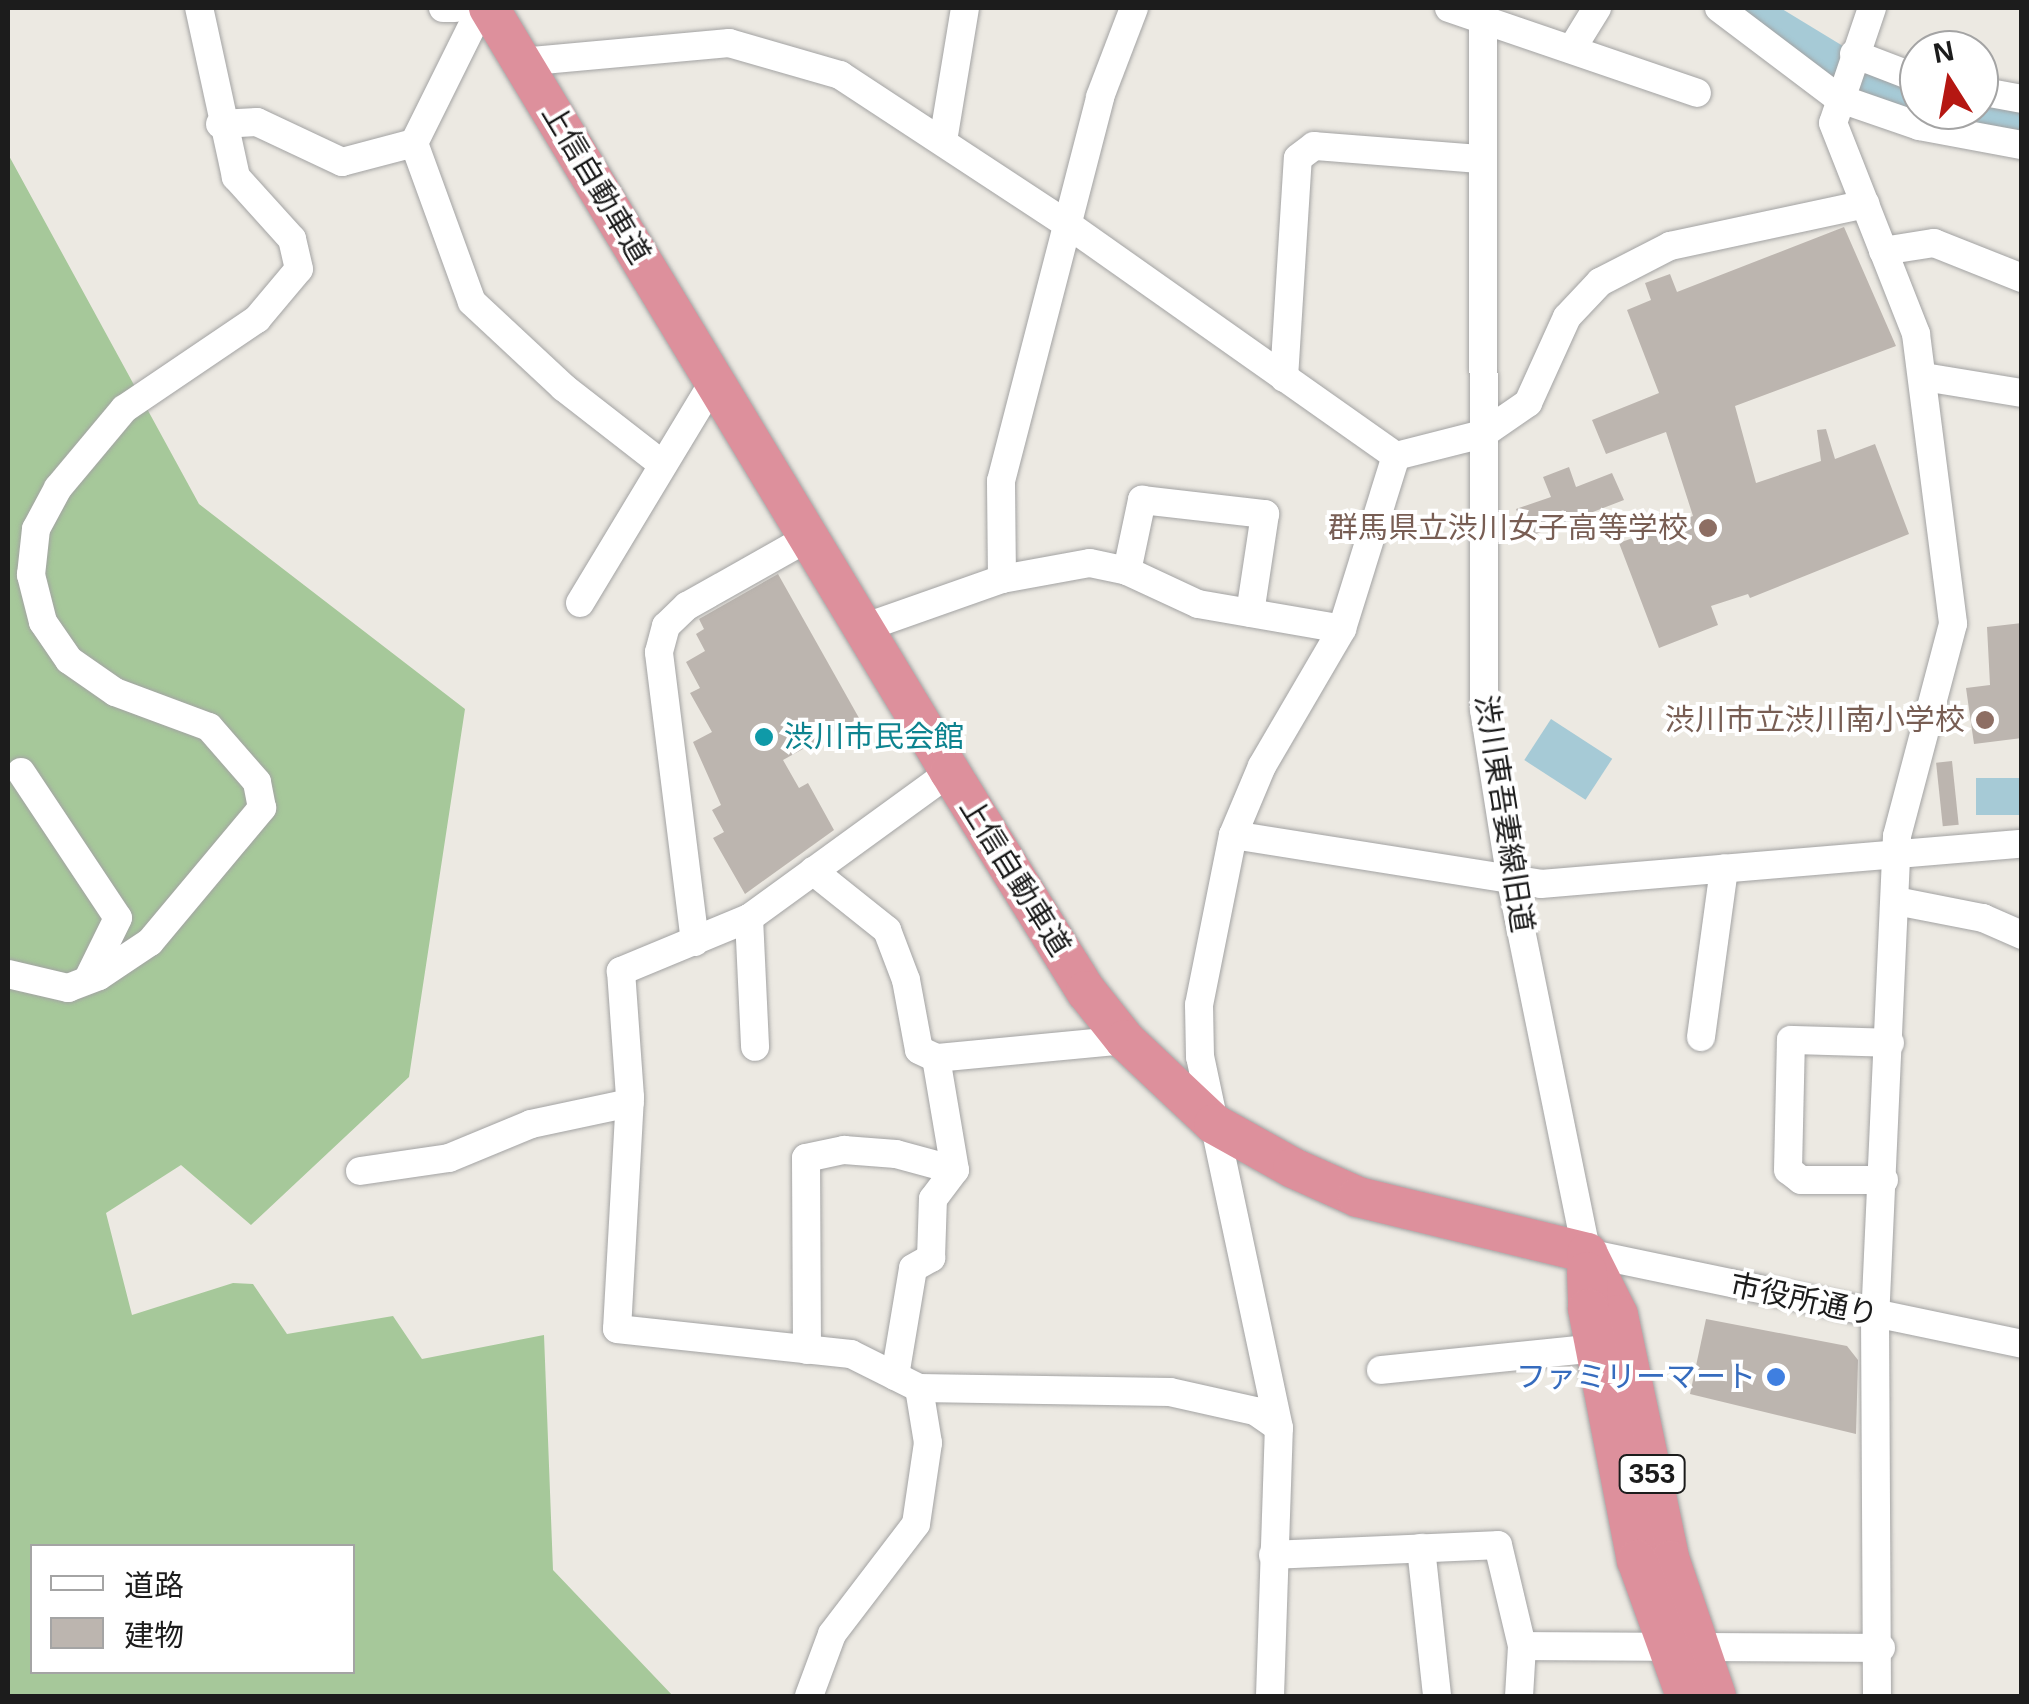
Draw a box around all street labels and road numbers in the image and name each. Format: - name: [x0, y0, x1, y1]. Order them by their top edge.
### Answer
- street label: 上信自動車道: [534, 98, 658, 270]
- street label: 渋川東吾妻線旧道: [1467, 693, 1541, 935]
- street label: 上信自動車道: [952, 791, 1078, 963]
- street label: 市役所通り: [1727, 1267, 1881, 1333]
- road number: 353: [1617, 1451, 1687, 1497]

